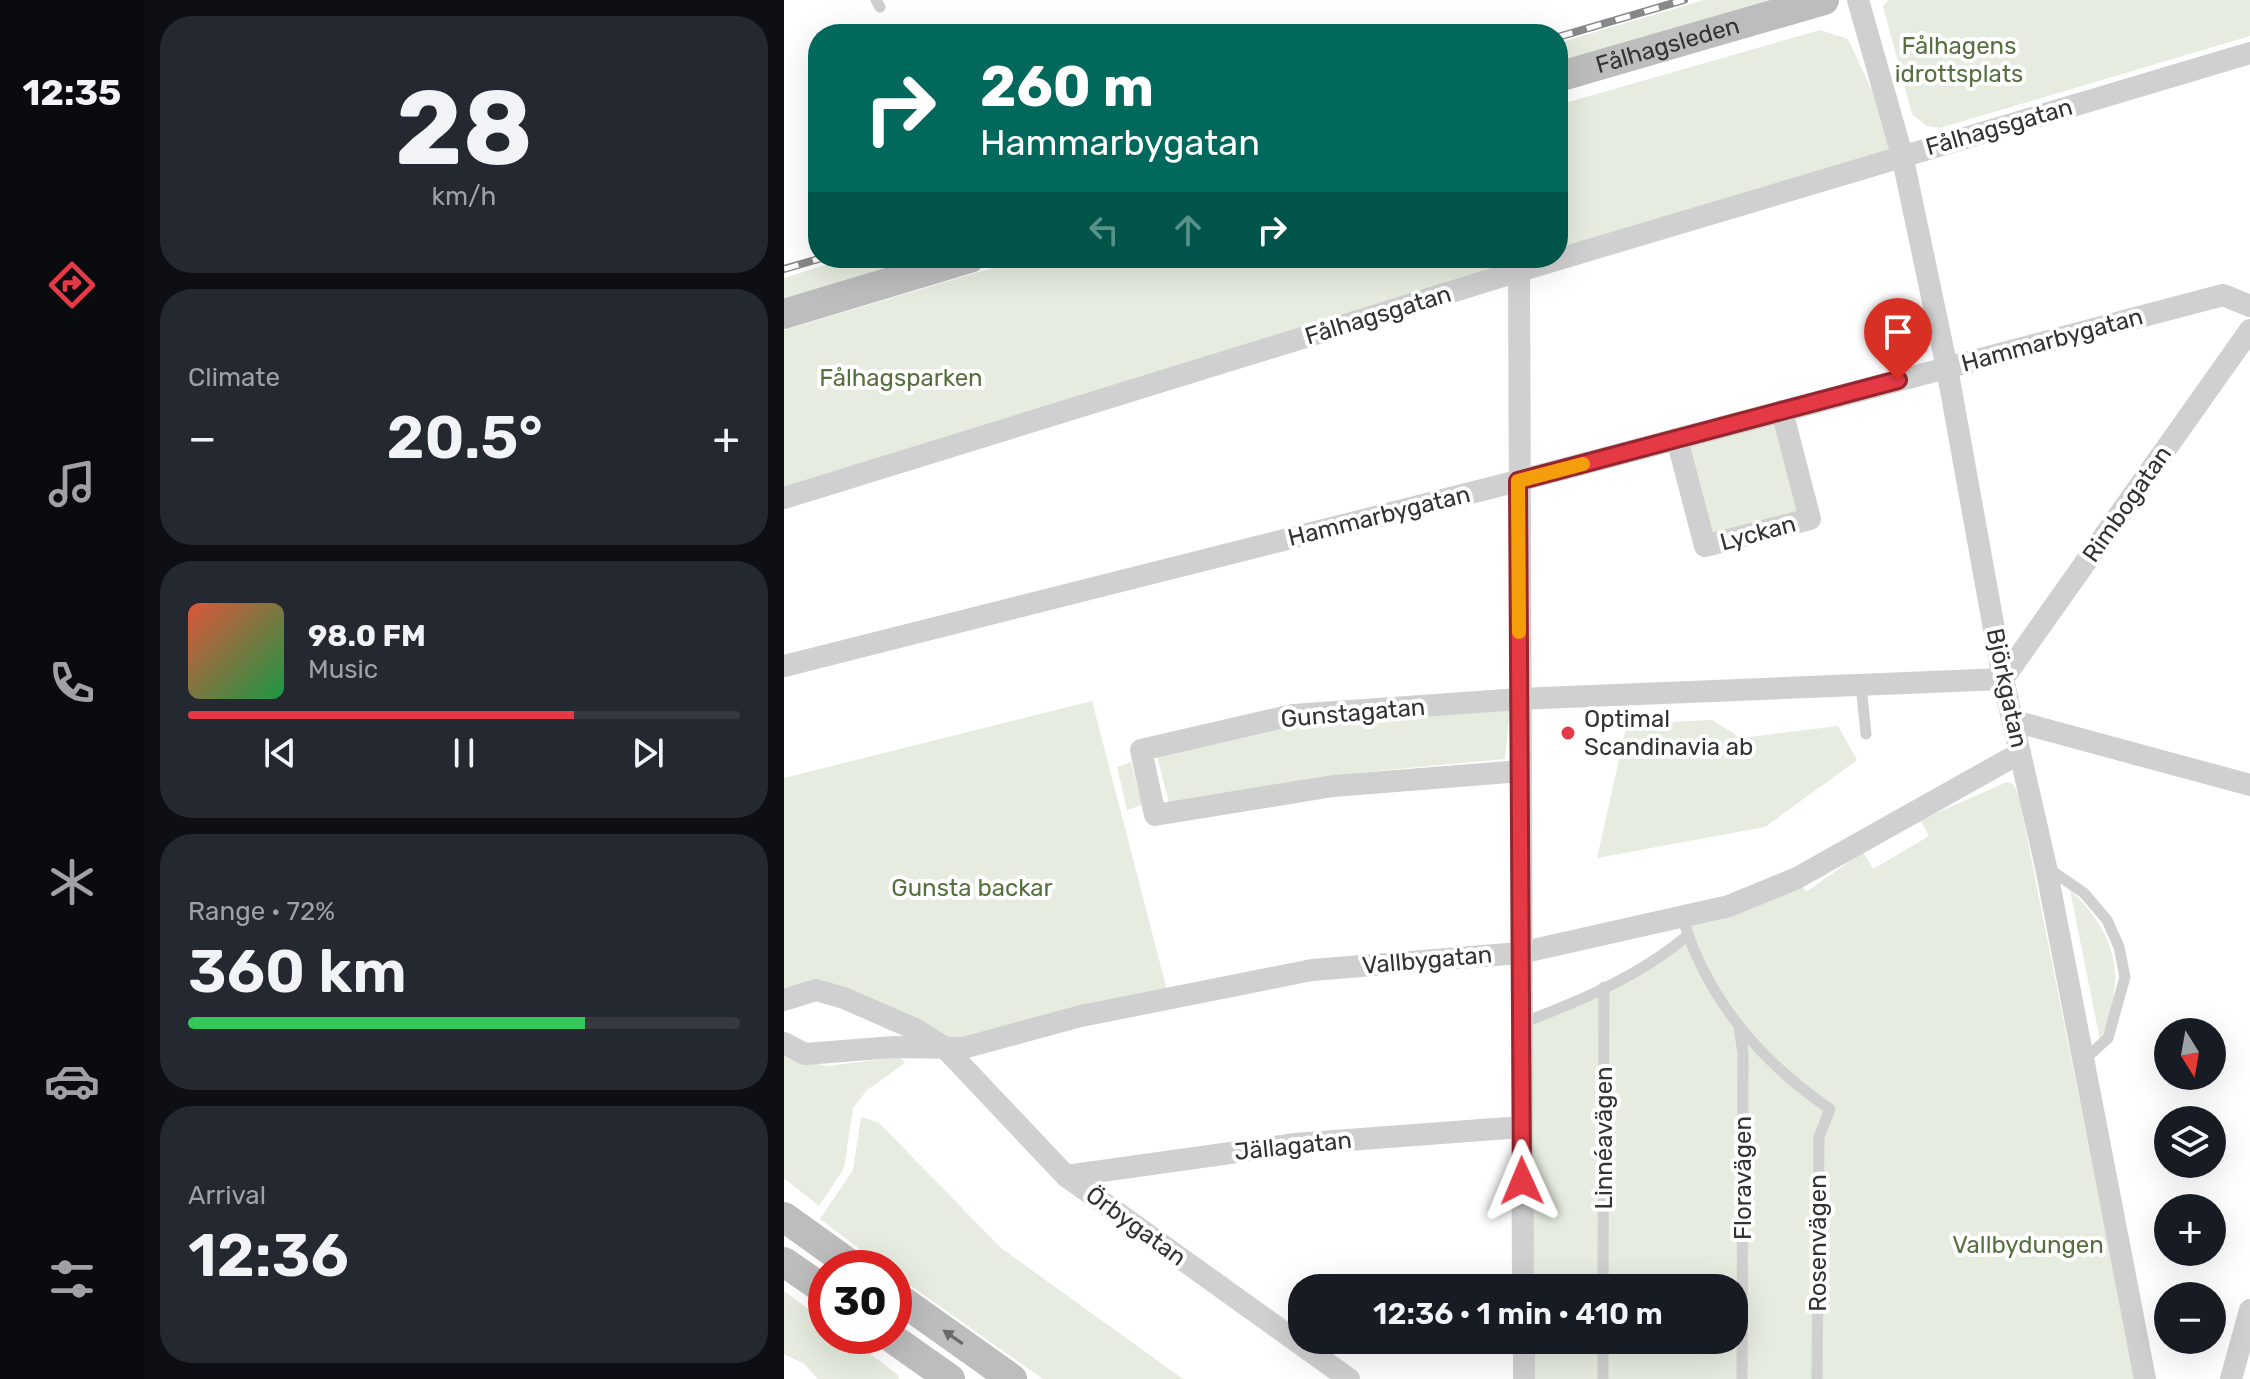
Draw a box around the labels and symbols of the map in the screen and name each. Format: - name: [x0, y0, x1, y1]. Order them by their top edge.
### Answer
- street label: Fålhagsleden: [1592, 11, 1743, 79]
- park label: Fålhagens idrottsplats: [1895, 32, 2023, 88]
- street label: Fålhagsgatan: [1922, 93, 2076, 161]
- street label: Fålhagsgatan: [1301, 279, 1455, 351]
- pin: [1864, 298, 1932, 380]
- street label: Hammarbygatan: [1958, 302, 2146, 378]
- park label: Fålhagsparken: [819, 364, 983, 392]
- street label: Rimbogatan: [2077, 440, 2177, 568]
- street label: Hammarbygatan: [1285, 480, 1473, 552]
- street label: Lyckan: [1717, 509, 1799, 557]
- street label: Björkgatan: [1981, 626, 2033, 750]
- street label: Gunstagatan: [1280, 693, 1426, 733]
- place label: Optimal Scandinavia ab: [1584, 705, 1753, 761]
- marker: Optimal Scandinavia ab: [1559, 724, 1577, 742]
- park label: Gunsta backar: [891, 874, 1053, 902]
- street label: Vallbygatan: [1361, 940, 1493, 980]
- north arrow: [2154, 1018, 2226, 1090]
- street label: Linnéavägen: [1590, 1066, 1618, 1210]
- street label: Floravägen: [1729, 1116, 1757, 1240]
- street label: Jällagatan: [1233, 1126, 1353, 1166]
- position arrow: [1480, 1139, 1564, 1223]
- street label: Rosenvägen: [1804, 1174, 1832, 1312]
- street label: Örbygatan: [1081, 1180, 1191, 1272]
- park label: Vallbydungen: [1952, 1231, 2104, 1259]
- speed limit sign: 30: [808, 1250, 912, 1354]
- one-way arrow: [943, 1330, 964, 1345]

